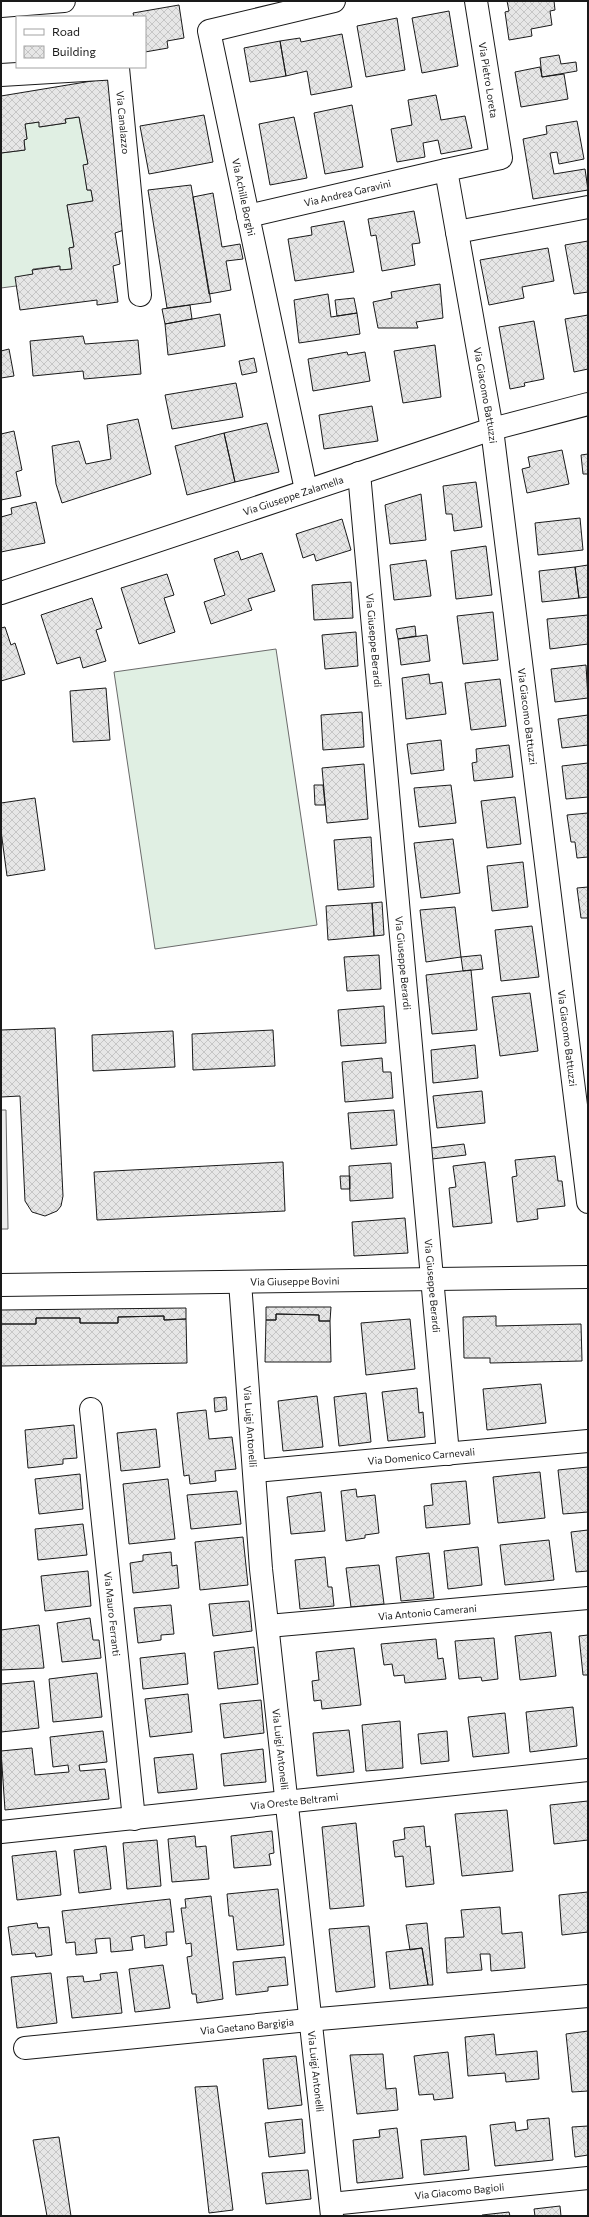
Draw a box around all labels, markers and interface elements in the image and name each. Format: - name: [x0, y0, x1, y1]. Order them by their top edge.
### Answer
- legend: [16, 16, 146, 68]
- text: Road: [52, 24, 80, 38]
- street label: Via Pietro Loreta: [477, 41, 501, 119]
- text: Building: [52, 44, 96, 58]
- street label: Via Canalazzo: [114, 90, 132, 155]
- street label: Via Achille Borghi: [230, 157, 258, 237]
- street label: Via Andrea Garavini: [303, 177, 392, 209]
- street label: Via Giacomo Battuzzi: [472, 346, 500, 444]
- street label: Via Giuseppe Zalamella: [241, 473, 345, 518]
- street label: Via Giuseppe Berardi: [364, 593, 384, 688]
- street label: Via Giacomo Battuzzi: [516, 667, 540, 766]
- street label: Via Giuseppe Berardi: [393, 916, 414, 1010]
- street label: Via Giacomo Battuzzi: [556, 989, 580, 1087]
- street label: Via Giuseppe Berardi: [423, 1238, 443, 1333]
- street label: Via Giuseppe Bovini: [250, 1274, 340, 1288]
- street label: Via Luigi Antonelli: [242, 1385, 260, 1468]
- street label: Via Domenico Carnevali: [367, 1445, 475, 1467]
- street label: Via Mauro Ferranti: [102, 1571, 123, 1657]
- street label: Via Antonio Camerani: [378, 1602, 477, 1622]
- street label: Via Luigi Antonelli: [270, 1708, 291, 1790]
- street label: Via Oreste Beltrami: [250, 1790, 339, 1812]
- street label: Via Gaetano Bargigia: [199, 2016, 294, 2037]
- street label: Via Luigi Antonelli: [306, 2030, 327, 2113]
- street label: Via Giacomo Bagioli: [414, 2181, 505, 2202]

